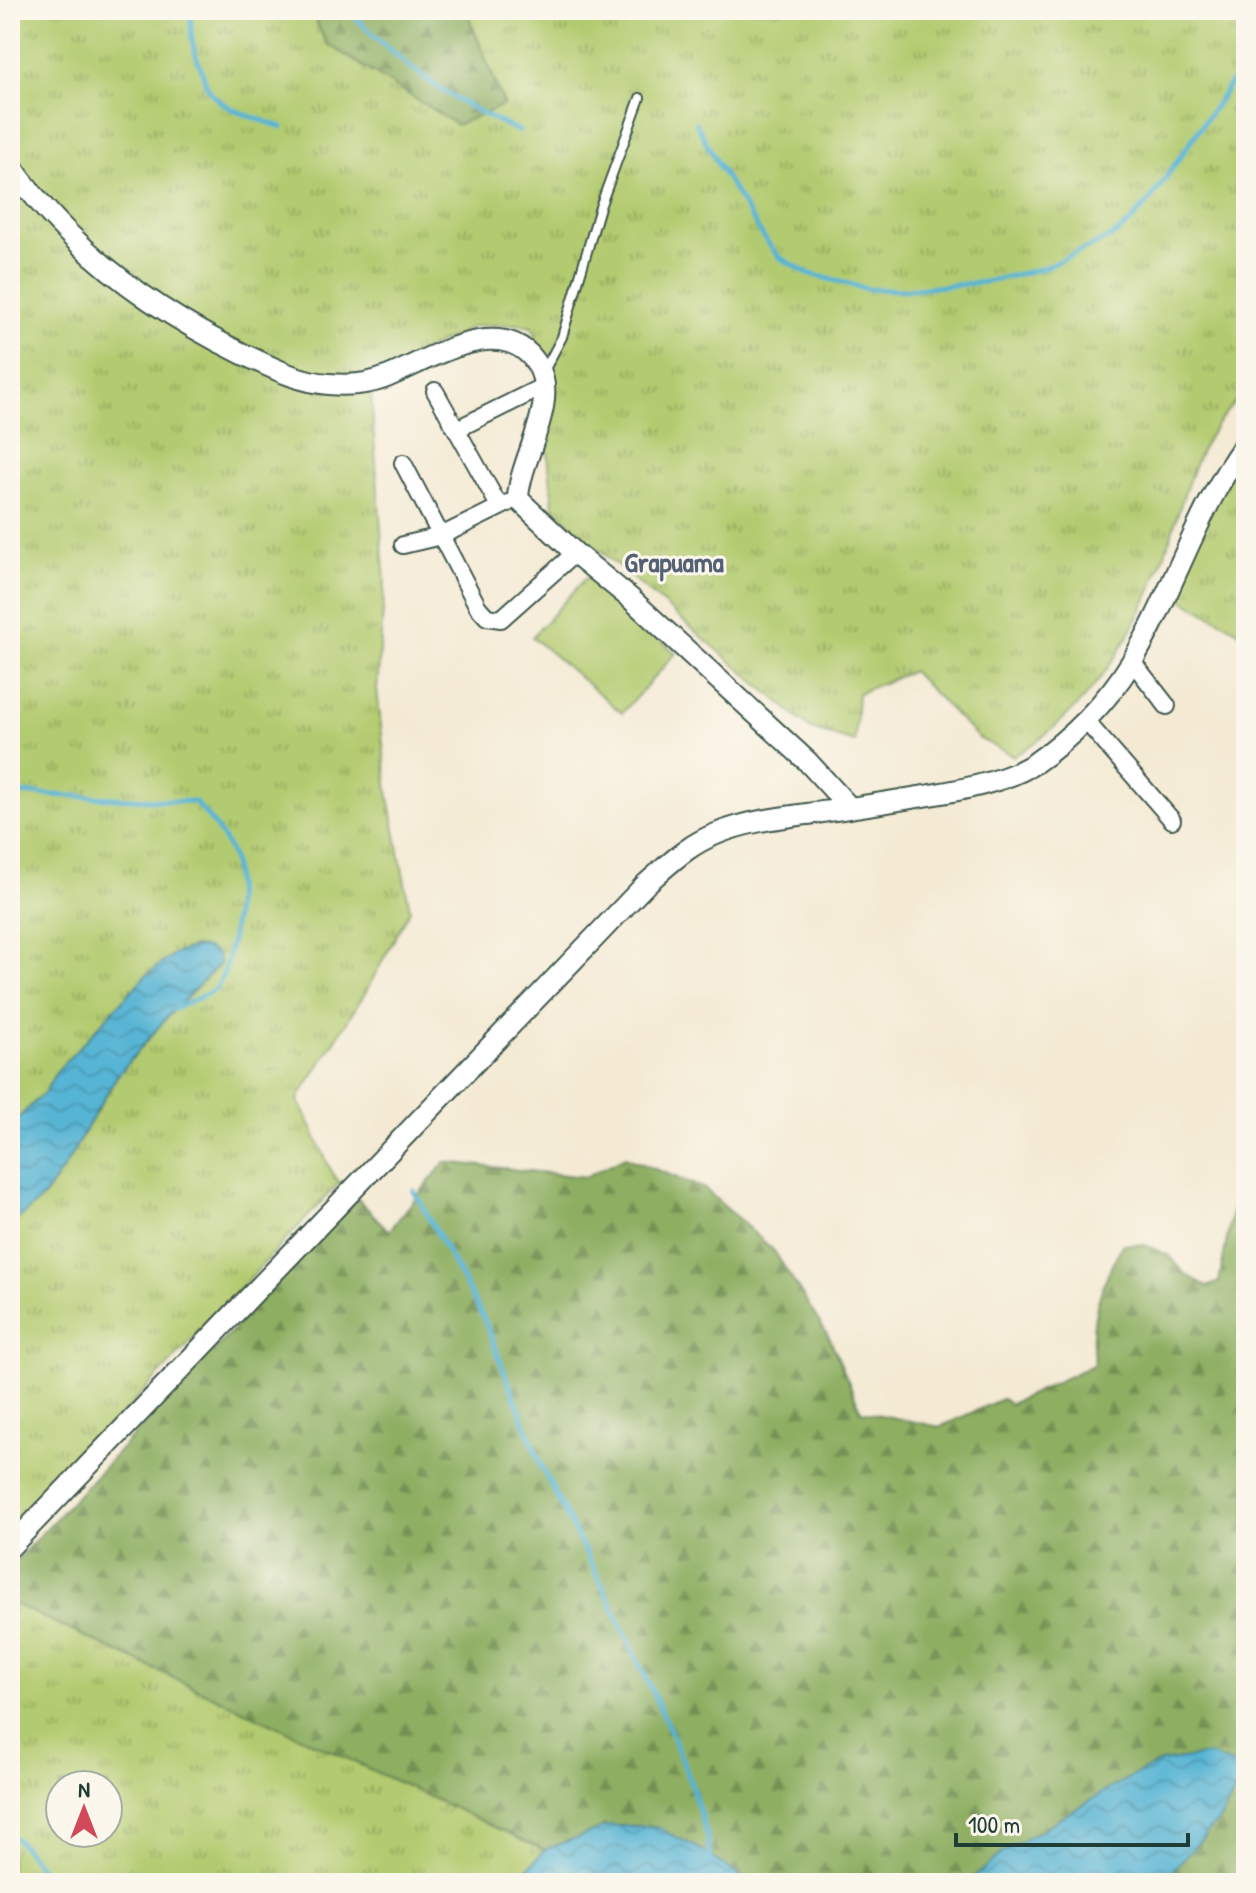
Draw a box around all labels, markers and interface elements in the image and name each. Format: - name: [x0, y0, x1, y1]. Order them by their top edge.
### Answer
- district label: Grapuama: [624, 543, 724, 582]
- north arrow: [44, 1769, 124, 1849]
- text: N: [78, 1774, 90, 1804]
- scale bar: [956, 1797, 1188, 1847]
- text: 100 m: [968, 1808, 1020, 1840]

